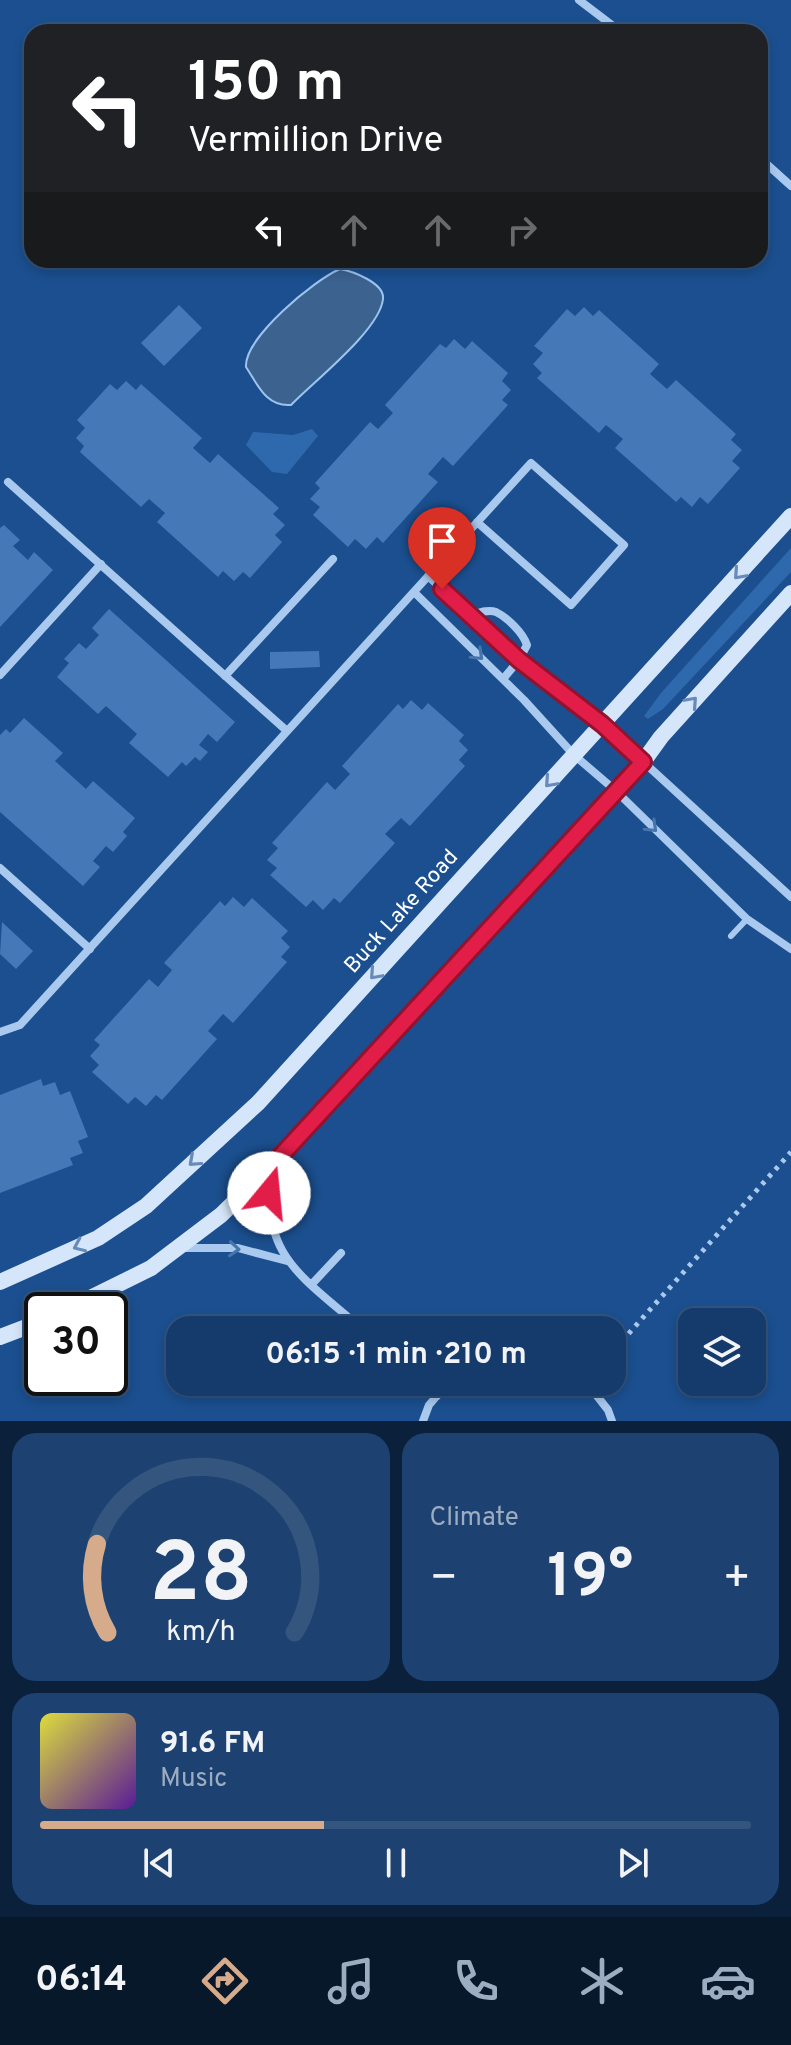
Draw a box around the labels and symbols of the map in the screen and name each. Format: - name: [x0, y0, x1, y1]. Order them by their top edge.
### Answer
- pin: [408, 507, 476, 589]
- one-way arrow: [733, 565, 748, 579]
- one-way arrow: [469, 646, 483, 660]
- one-way arrow: [683, 697, 697, 712]
- one-way arrow: [544, 773, 559, 787]
- one-way arrow: [643, 818, 657, 832]
- street label: Buck Lake Road: [339, 844, 465, 980]
- one-way arrow: [370, 965, 385, 980]
- position arrow: [227, 1151, 311, 1235]
- one-way arrow: [189, 1152, 204, 1166]
- one-way arrow: [73, 1237, 88, 1253]
- one-way arrow: [228, 1240, 241, 1257]
- speed limit sign: 30: [24, 1292, 128, 1396]

